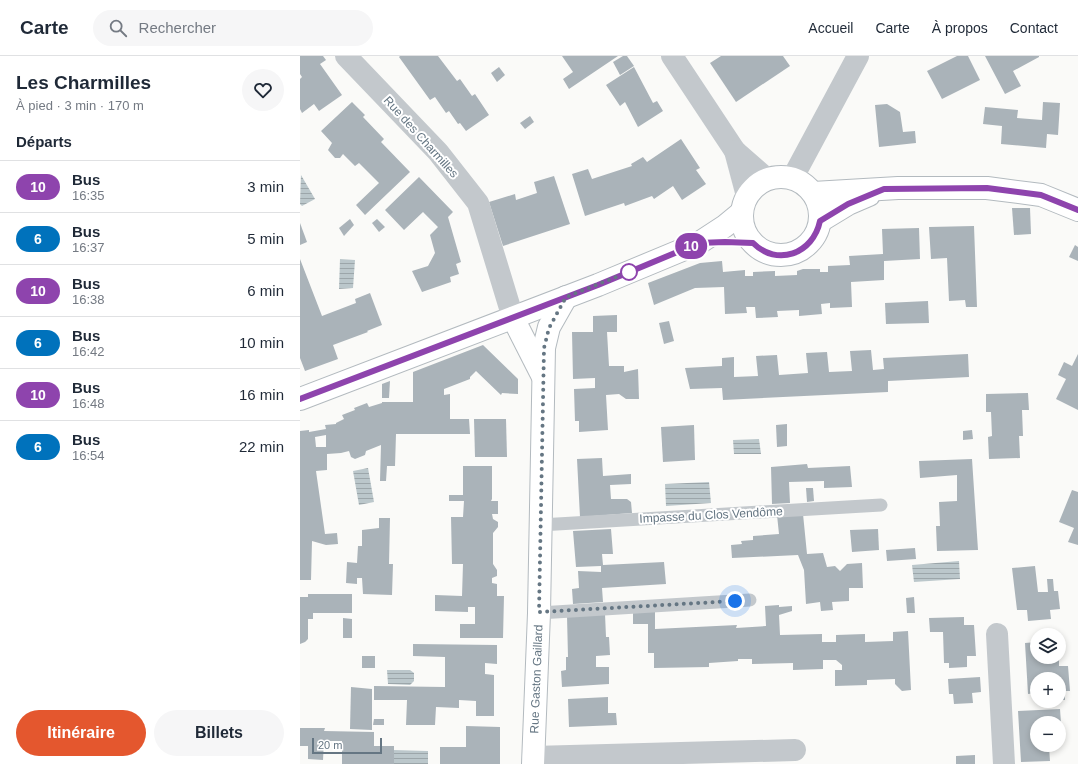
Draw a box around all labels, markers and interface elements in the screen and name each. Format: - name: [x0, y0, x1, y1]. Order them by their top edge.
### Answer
- search box: [93, 10, 373, 46]
- text: Carte: [20, 17, 69, 38]
- icon: search: [107, 17, 129, 39]
- text: Rechercher: [139, 19, 216, 36]
- text: Accueil: [808, 20, 853, 36]
- text: Carte: [875, 20, 910, 36]
- text: À propos: [932, 20, 988, 36]
- text: Contact: [1010, 20, 1058, 36]
- button: heart: [242, 69, 284, 111]
- text: Les Charmilles: [16, 72, 151, 93]
- street label: Rue des Charmilles: [381, 93, 461, 181]
- text: À pied · 3 min · 170 m: [16, 98, 144, 113]
- text: Départs: [16, 133, 72, 150]
- text: Bus: [72, 171, 100, 188]
- text: 3 min: [247, 178, 284, 195]
- text: 10: [30, 179, 46, 195]
- text: 16:35: [72, 188, 105, 203]
- text: Bus: [72, 223, 100, 240]
- text: 5 min: [247, 230, 284, 247]
- text: 6: [34, 231, 42, 247]
- line badge: 10: [673, 233, 709, 259]
- text: 10: [683, 238, 699, 254]
- text: 16:37: [72, 240, 105, 255]
- unlabelled marker: [620, 263, 638, 281]
- text: Bus: [72, 275, 100, 292]
- text: 6 min: [247, 282, 284, 299]
- text: 10: [30, 283, 46, 299]
- text: 16:38: [72, 292, 105, 307]
- text: Bus: [72, 327, 100, 344]
- text: 10 min: [239, 334, 284, 351]
- text: 6: [34, 335, 42, 351]
- text: 16:42: [72, 344, 105, 359]
- text: Bus: [72, 379, 100, 396]
- text: 16 min: [239, 386, 284, 403]
- text: 10: [30, 387, 46, 403]
- text: 16:48: [72, 396, 105, 411]
- text: Bus: [72, 431, 100, 448]
- text: 22 min: [239, 438, 284, 455]
- text: 6: [34, 439, 42, 455]
- text: 16:54: [72, 448, 105, 463]
- street label: Impasse du Clos Vendôme: [639, 504, 783, 526]
- your location: [725, 591, 745, 611]
- street label: Rue Gaston Gaillard: [527, 624, 546, 734]
- map controls: [1030, 628, 1066, 752]
- button: layers: [1030, 628, 1066, 664]
- button: +: [1030, 672, 1066, 708]
- button: Itinéraire: [16, 710, 146, 756]
- button: Billets: [154, 710, 284, 756]
- button: −: [1030, 716, 1066, 752]
- scale bar: [312, 736, 382, 755]
- text: 20 m: [318, 739, 342, 751]

